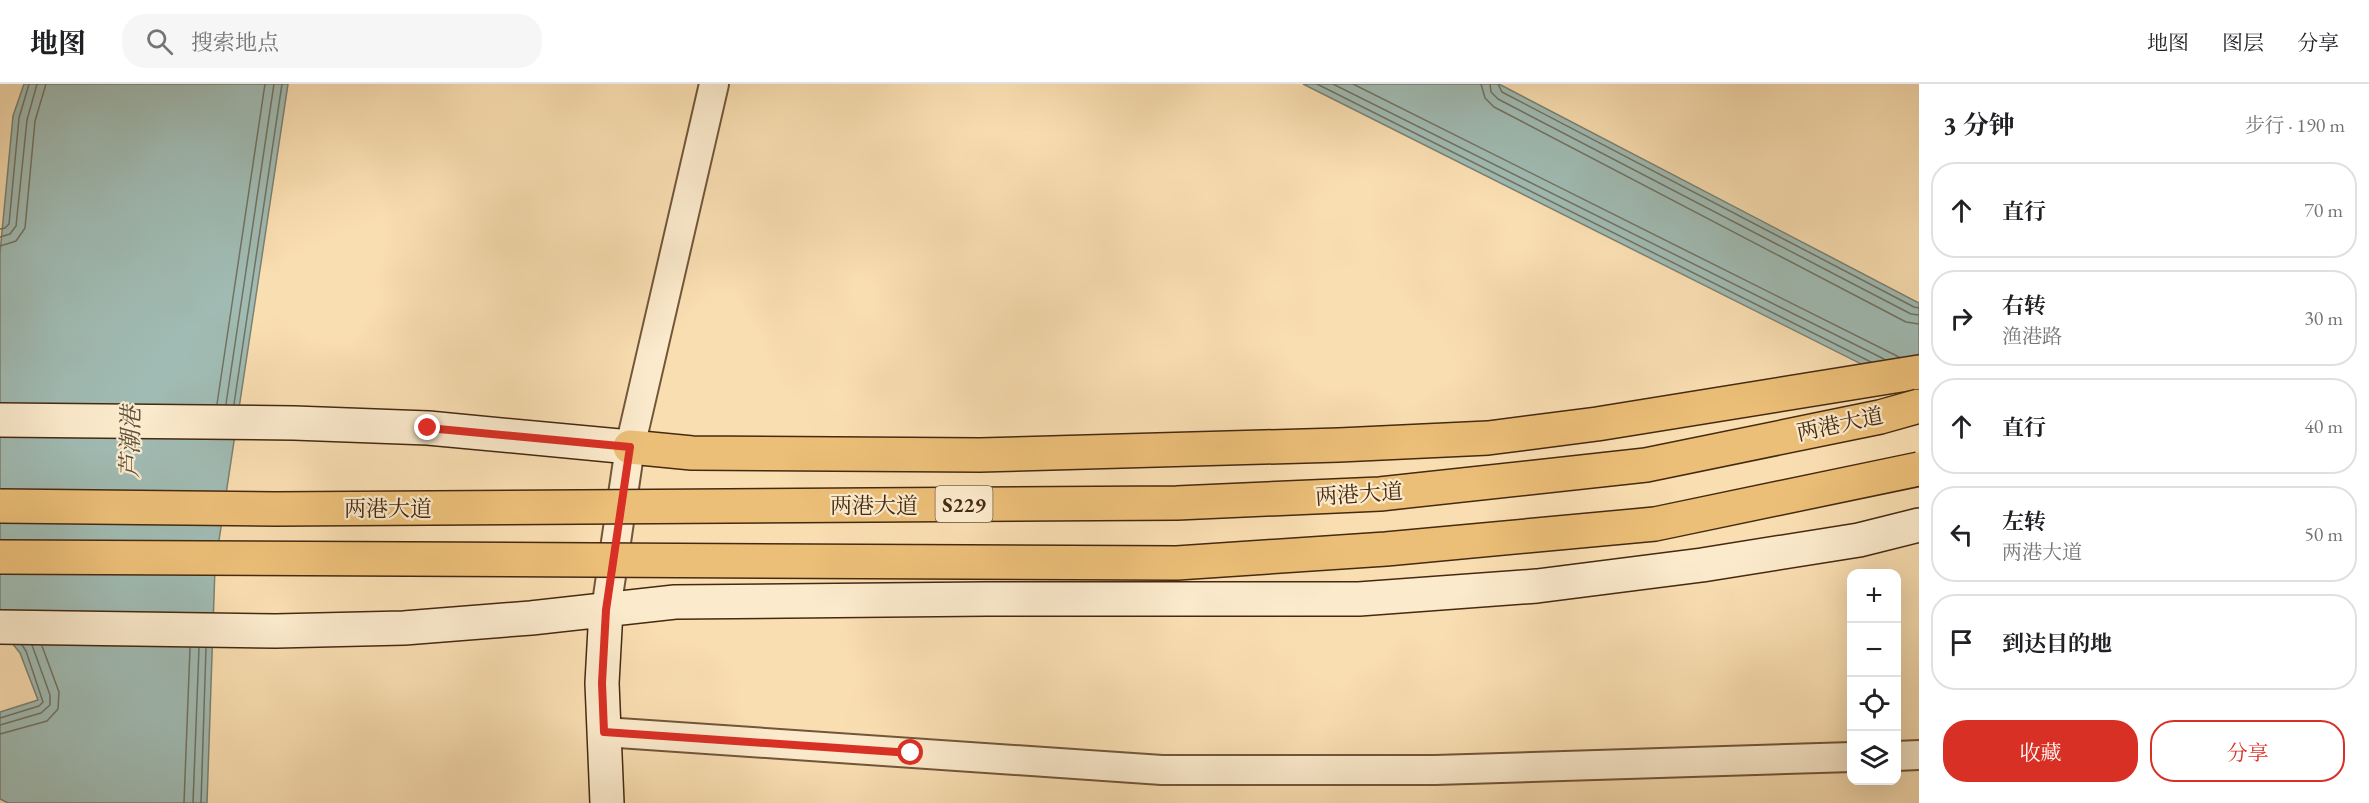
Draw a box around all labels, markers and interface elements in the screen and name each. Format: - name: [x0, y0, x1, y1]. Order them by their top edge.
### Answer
- search box: [122, 14, 542, 68]
- text: 地图: [30, 25, 86, 61]
- icon: search: [143, 25, 176, 58]
- text: 搜索地点: [191, 28, 279, 57]
- text: 地图: [2147, 29, 2189, 56]
- text: 图层: [2222, 29, 2264, 56]
- text: 分享: [2297, 29, 2339, 56]
- text: 3 分钟: [1943, 108, 2015, 142]
- text: 步行 · 190 m: [2245, 112, 2345, 138]
- icon: ahead: [1945, 194, 1978, 227]
- text: 直行: [2002, 197, 2046, 226]
- text: 70 m: [2304, 197, 2343, 223]
- text: 右转: [2002, 291, 2046, 320]
- icon: right: [1945, 302, 1978, 335]
- text: 30 m: [2304, 305, 2343, 331]
- text: 渔港路: [2002, 323, 2062, 349]
- street label: 两港大道: [1794, 401, 1886, 447]
- water label: 芦潮港: [114, 403, 146, 478]
- icon: ahead: [1945, 410, 1978, 443]
- text: 直行: [2002, 413, 2046, 442]
- text: 40 m: [2304, 413, 2343, 439]
- route end: [414, 414, 440, 440]
- street label: 两港大道: [1314, 476, 1404, 512]
- road number: S229: [936, 486, 992, 522]
- street label: 两港大道: [830, 491, 918, 520]
- street label: 两港大道: [344, 494, 432, 523]
- text: 左转: [2002, 507, 2046, 536]
- icon: left: [1945, 518, 1978, 551]
- text: 50 m: [2304, 521, 2343, 547]
- text: 两港大道: [2002, 539, 2082, 565]
- map controls: [1847, 569, 1901, 785]
- button: +: [1847, 569, 1901, 623]
- button: −: [1847, 623, 1901, 677]
- icon: arrive: [1945, 626, 1978, 659]
- text: 到达目的地: [2002, 629, 2112, 658]
- button: locate: [1847, 677, 1901, 731]
- button: 收藏: [1943, 720, 2138, 782]
- button: 分享: [2150, 720, 2345, 782]
- button: layers: [1847, 731, 1901, 785]
- route start: [897, 739, 923, 765]

